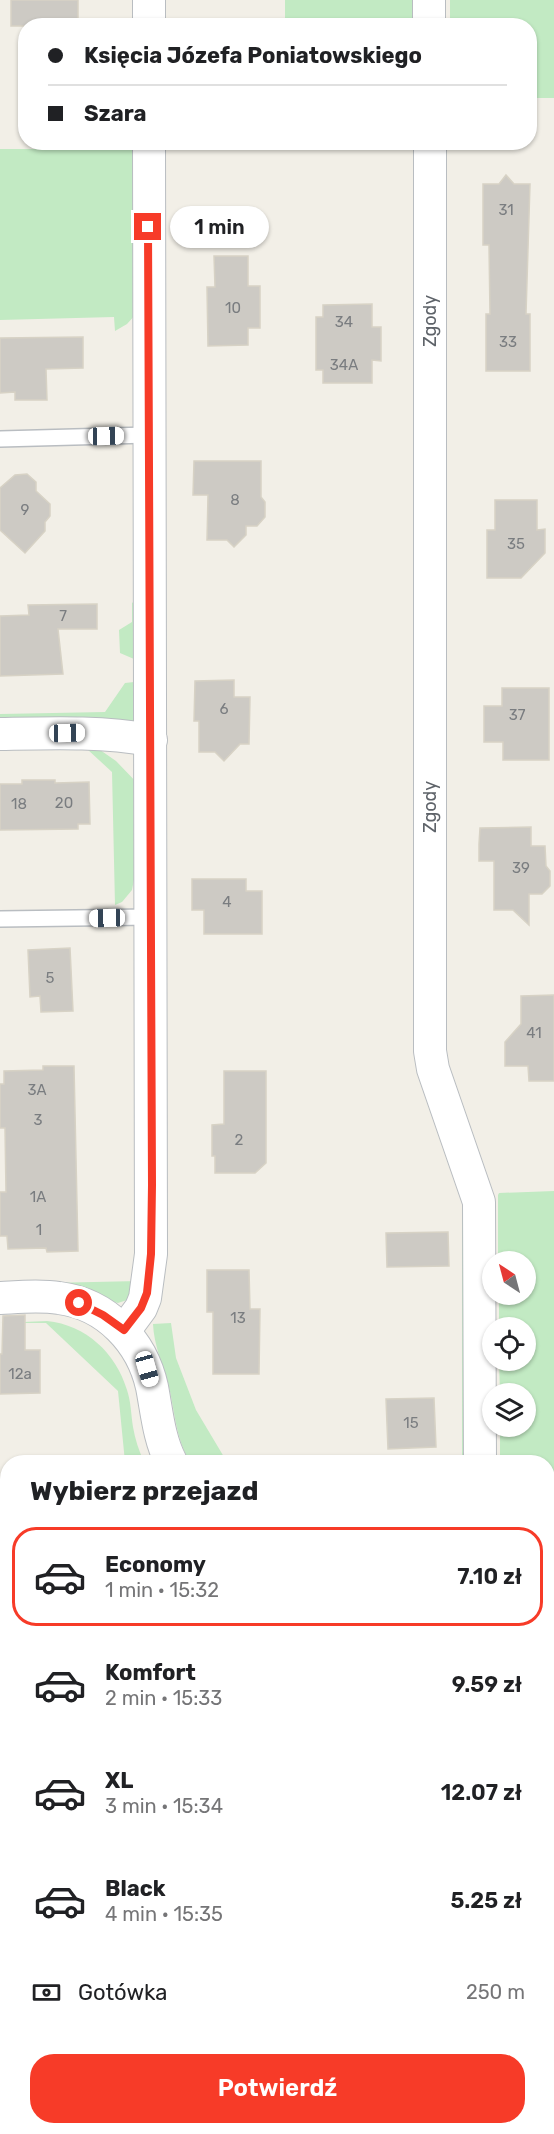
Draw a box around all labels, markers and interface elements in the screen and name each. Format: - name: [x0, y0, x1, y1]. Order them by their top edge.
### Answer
- text: Księcia Józefa Poniatowskiego: [84, 42, 422, 69]
- text: Szara: [84, 100, 147, 127]
- house number: 31: [498, 201, 514, 219]
- callout: 1 min: [169, 206, 268, 248]
- route end: [134, 213, 161, 240]
- text: 1 min: [194, 215, 245, 239]
- street label: Zgody: [419, 295, 441, 347]
- house number: 10: [225, 299, 241, 317]
- house number: 34: [335, 313, 353, 331]
- house number: 33: [499, 333, 517, 351]
- house number: 34A: [330, 356, 358, 374]
- car: [88, 427, 124, 445]
- house number: 8: [230, 491, 240, 509]
- house number: 9: [21, 501, 30, 519]
- house number: 35: [507, 535, 525, 553]
- house number: 7: [59, 607, 67, 625]
- house number: 6: [219, 700, 229, 718]
- house number: 37: [509, 706, 526, 724]
- car: [49, 724, 85, 742]
- street label: Zgody: [419, 781, 441, 833]
- house number: 20: [55, 794, 73, 812]
- house number: 18: [11, 795, 27, 813]
- house number: 39: [512, 859, 530, 877]
- house number: 4: [222, 893, 232, 911]
- car: [89, 909, 125, 927]
- house number: 5: [46, 969, 55, 987]
- house number: 41: [526, 1024, 542, 1042]
- house number: 3A: [27, 1081, 47, 1099]
- house number: 3: [33, 1111, 43, 1129]
- house number: 2: [235, 1131, 244, 1149]
- house number: 1A: [30, 1188, 46, 1206]
- house number: 1: [36, 1221, 42, 1239]
- north arrow: [482, 1251, 536, 1305]
- map controls: [482, 1251, 536, 1437]
- route start: [65, 1289, 92, 1316]
- house number: 13: [230, 1309, 246, 1327]
- button: locate: [482, 1317, 536, 1371]
- car: [133, 1349, 161, 1389]
- house number: 12a: [8, 1365, 32, 1383]
- button: layers: [482, 1383, 536, 1437]
- house number: 15: [403, 1414, 419, 1432]
- text: Wybierz przejazd: [30, 1475, 258, 1507]
- icon: car: [33, 1550, 87, 1604]
- text: Economy: [105, 1551, 206, 1578]
- text: 7.10 zł: [457, 1563, 522, 1590]
- text: 1 min · 15:32: [105, 1578, 219, 1602]
- icon: car: [33, 1658, 87, 1712]
- text: Komfort: [105, 1659, 196, 1686]
- text: 9.59 zł: [452, 1671, 522, 1698]
- text: 2 min · 15:33: [105, 1686, 222, 1710]
- icon: car: [33, 1766, 87, 1820]
- text: XL: [105, 1767, 133, 1794]
- text: 12.07 zł: [441, 1779, 522, 1806]
- text: 3 min · 15:34: [105, 1794, 223, 1818]
- icon: car: [33, 1874, 87, 1928]
- text: Black: [105, 1875, 166, 1902]
- text: 5.25 zł: [450, 1887, 522, 1914]
- text: 4 min · 15:35: [105, 1902, 223, 1926]
- icon: cash: [30, 1976, 63, 2009]
- text: Gotówka: [78, 1979, 167, 2006]
- text: 250 m: [466, 1980, 525, 2004]
- button: Potwierdź: [30, 2054, 525, 2123]

